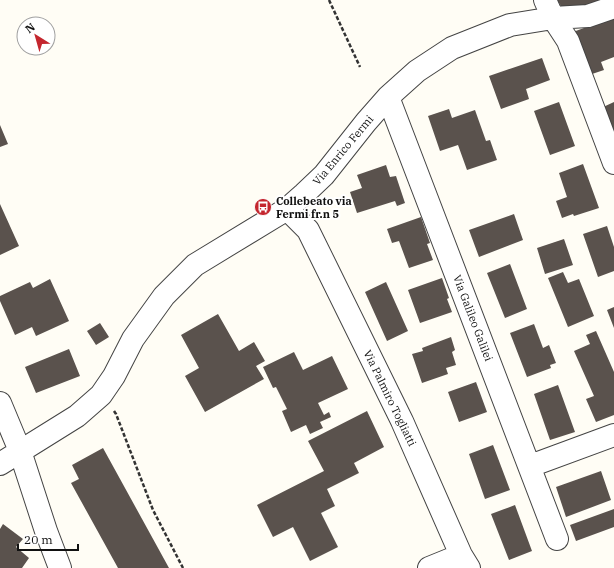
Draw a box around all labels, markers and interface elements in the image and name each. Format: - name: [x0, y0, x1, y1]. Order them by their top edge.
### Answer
- north arrow: [16, 16, 56, 56]
- text: N: [22, 20, 38, 36]
- street label: Via Enrico Fermi: [310, 112, 377, 188]
- place label: Collebeato via Fermi fr.n 5: [276, 194, 352, 221]
- bus stop icon: Collebeato via Fermi fr.n 5: [253, 197, 273, 217]
- street label: Via Galileo Galilei: [450, 273, 496, 364]
- street label: Via Palmiro Togliatti: [361, 348, 420, 449]
- scale bar: [18, 526, 78, 552]
- text: 20 m: [24, 532, 53, 547]

